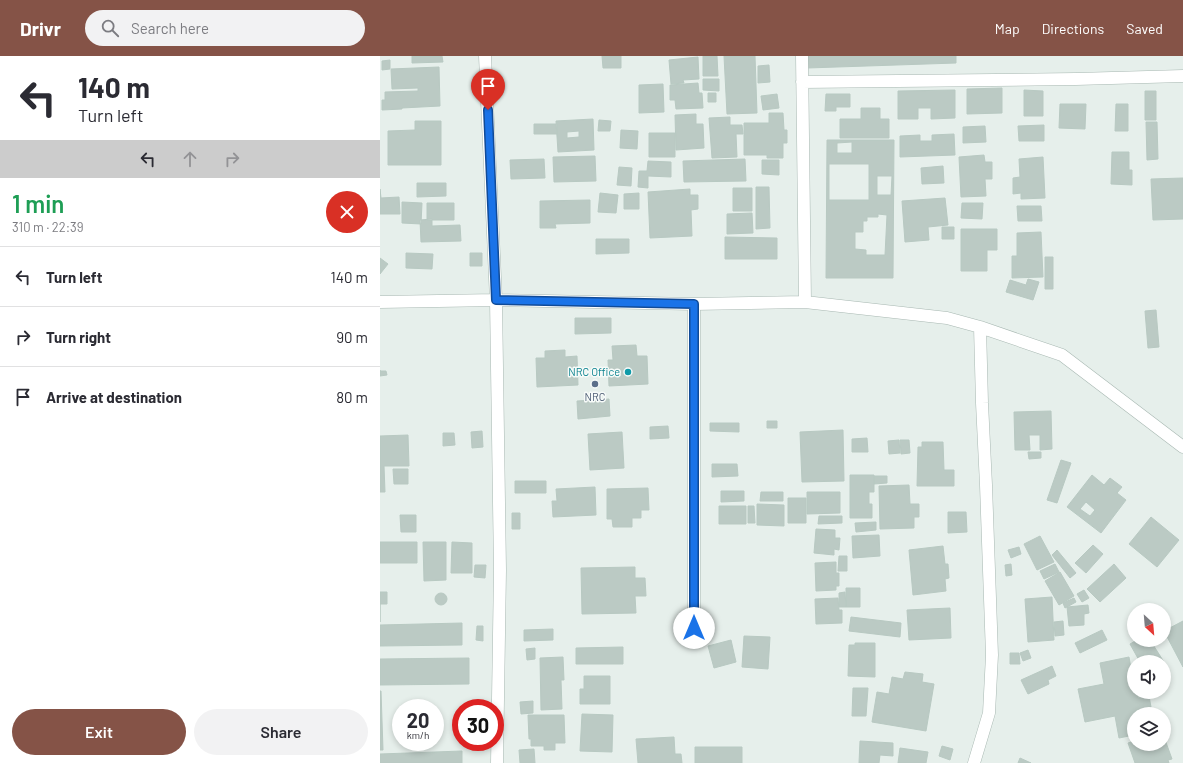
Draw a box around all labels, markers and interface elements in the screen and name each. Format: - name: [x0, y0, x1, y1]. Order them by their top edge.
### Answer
- search box: [85, 10, 365, 46]
- text: Drivr: [20, 17, 61, 40]
- icon: search: [99, 17, 121, 39]
- text: Search here: [131, 19, 209, 37]
- text: Map: [995, 20, 1020, 37]
- text: Directions: [1042, 20, 1104, 37]
- text: Saved: [1126, 20, 1163, 37]
- pin: [471, 69, 505, 110]
- text: 140 m: [78, 70, 150, 104]
- icon: left: [12, 72, 64, 124]
- icon: arrive: [477, 75, 499, 97]
- text: Turn left: [78, 104, 144, 126]
- icon: left: [137, 148, 159, 170]
- icon: ahead: [179, 148, 201, 170]
- icon: right: [221, 148, 243, 170]
- text: 1 min: [12, 189, 64, 218]
- button: close: [326, 191, 368, 233]
- text: 310 m · 22:39: [12, 219, 84, 235]
- icon: left: [12, 266, 34, 288]
- text: Turn left: [46, 268, 102, 286]
- text: 140 m: [331, 268, 368, 286]
- icon: right: [12, 326, 34, 348]
- text: Turn right: [46, 328, 111, 346]
- text: 90 m: [336, 328, 368, 346]
- place label: NRC Office: [568, 365, 620, 378]
- marker: NRC Office: [623, 367, 633, 377]
- marker: NRC: [590, 379, 600, 389]
- icon: arrive: [12, 386, 34, 408]
- text: Arrive at destination: [46, 388, 182, 406]
- text: 80 m: [336, 388, 368, 406]
- place label: NRC: [585, 390, 605, 403]
- north arrow: [1127, 603, 1171, 647]
- map controls: [1127, 603, 1171, 751]
- position arrow: [673, 607, 715, 649]
- button: sound: [1127, 655, 1171, 699]
- speed limit sign: 30: [452, 699, 504, 751]
- button: layers: [1127, 707, 1171, 751]
- text: 20: [407, 708, 429, 732]
- button: Exit: [12, 709, 186, 755]
- button: Share: [194, 709, 368, 755]
- text: km/h: [407, 729, 429, 741]

